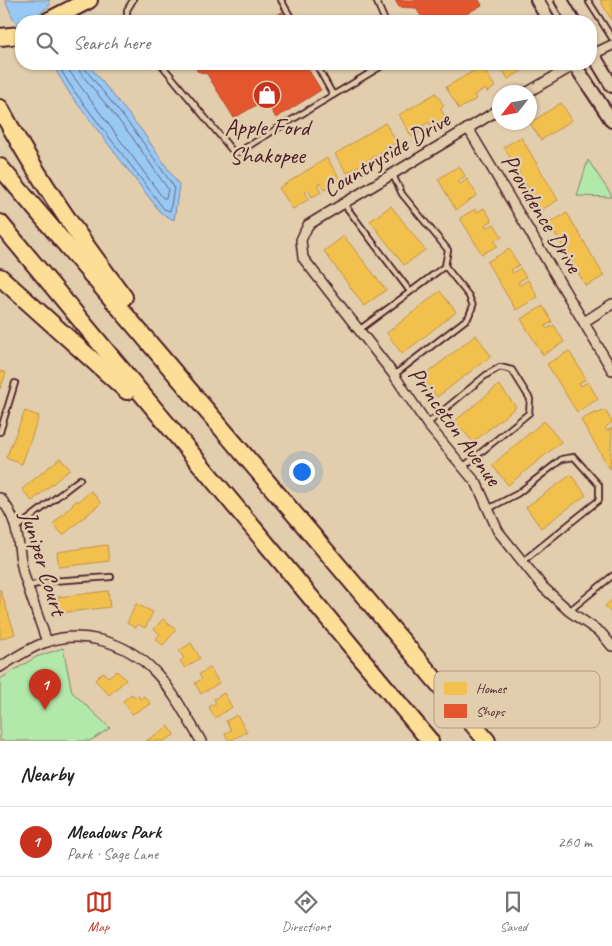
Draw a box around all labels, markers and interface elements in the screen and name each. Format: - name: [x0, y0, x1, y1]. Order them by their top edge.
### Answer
- search box: [15, 15, 597, 70]
- icon: search: [33, 29, 61, 57]
- text: Search here: [73, 31, 150, 55]
- shop icon: Apple Ford Shakopee: [252, 80, 282, 110]
- north arrow: [492, 85, 537, 130]
- street label: Countryside Drive: [317, 103, 457, 204]
- place label: Apple Ford Shakopee: [225, 112, 313, 170]
- street label: Providence Drive: [495, 148, 590, 280]
- street label: Princeton Avenue: [402, 360, 510, 493]
- your location: [289, 459, 315, 485]
- street label: Juniper Court: [14, 506, 75, 621]
- pin: 1: [29, 669, 61, 710]
- legend: [434, 671, 600, 728]
- text: Homes: [476, 680, 507, 697]
- text: Shops: [476, 703, 506, 720]
- text: Nearby: [20, 761, 73, 787]
- text: Meadows Park: [67, 820, 161, 844]
- text: 1: [32, 832, 40, 852]
- text: 260 m: [558, 832, 592, 852]
- text: Park · Sage Lane: [67, 844, 158, 864]
- tab: Map: [85, 888, 113, 935]
- tab: Directions: [282, 888, 330, 935]
- tab: Saved: [499, 888, 527, 935]

